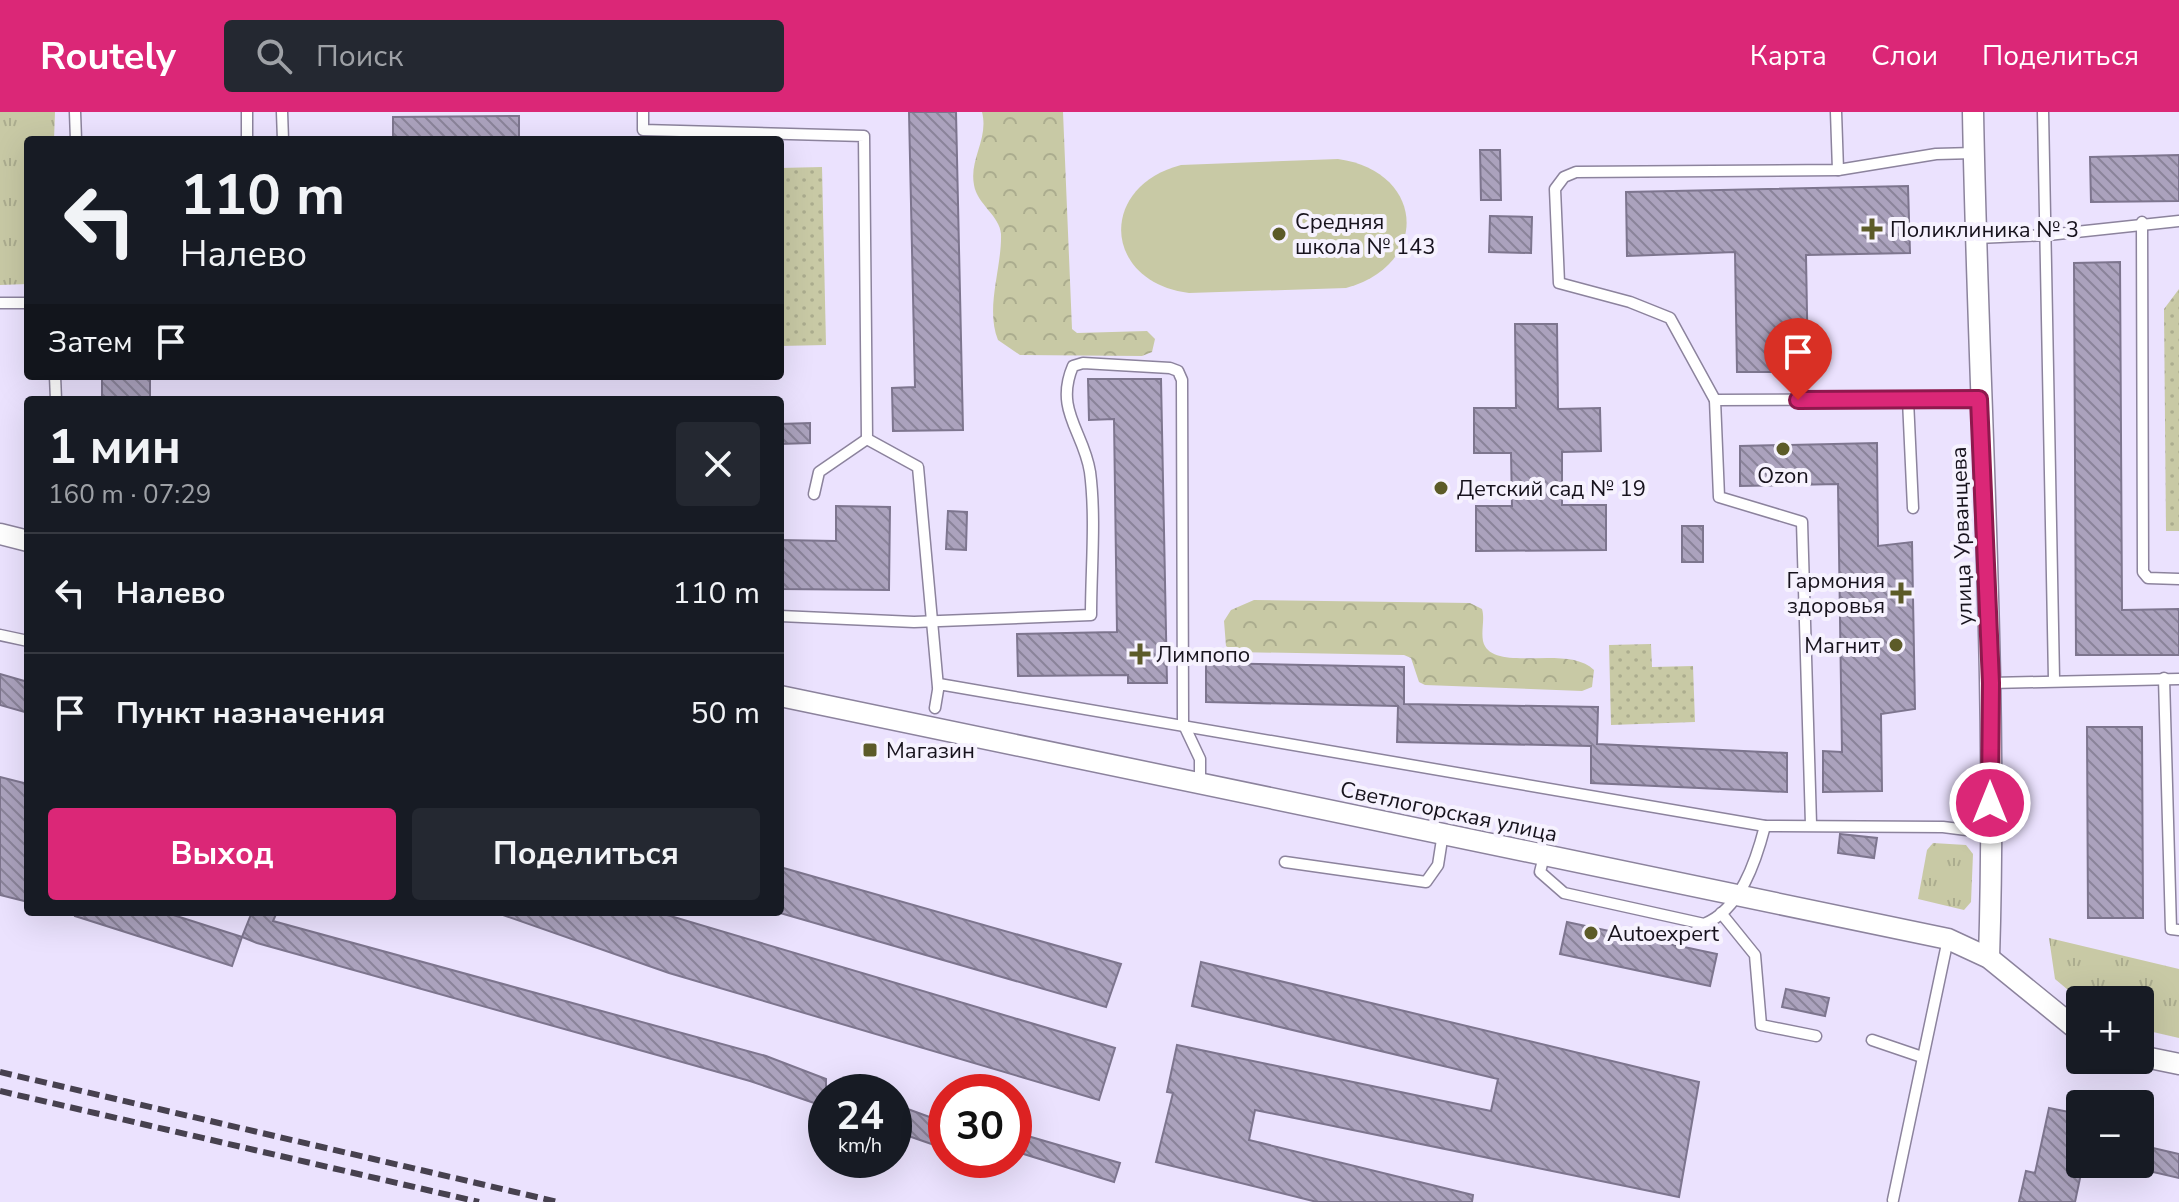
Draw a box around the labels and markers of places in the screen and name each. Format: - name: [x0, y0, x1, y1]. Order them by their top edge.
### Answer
- place label: Средняя школа № 143: [1295, 207, 1436, 262]
- place label: Поликлиника № 3: [1890, 215, 2079, 245]
- marker: Поликлиника № 3: [1861, 218, 1883, 240]
- marker: Средняя школа № 143: [1270, 225, 1288, 243]
- pin: [1764, 318, 1832, 400]
- marker: Ozon: [1774, 440, 1792, 458]
- place label: Ozon: [1757, 461, 1809, 491]
- place label: Детский сад № 19: [1457, 474, 1646, 504]
- marker: Детский сад № 19: [1432, 479, 1450, 497]
- place label: Гармония здоровья: [1787, 566, 1885, 621]
- marker: Гармония здоровья: [1892, 584, 1910, 602]
- place label: Магнит: [1804, 631, 1880, 661]
- marker: Магнит: [1887, 636, 1905, 654]
- place label: Лимпопо: [1156, 640, 1250, 670]
- marker: Лимпопо: [1131, 645, 1149, 663]
- place label: Магазин: [886, 736, 975, 766]
- marker: Магазин: [861, 741, 879, 759]
- place label: Autoexpert: [1607, 919, 1719, 949]
- marker: Autoexpert: [1582, 924, 1600, 942]

